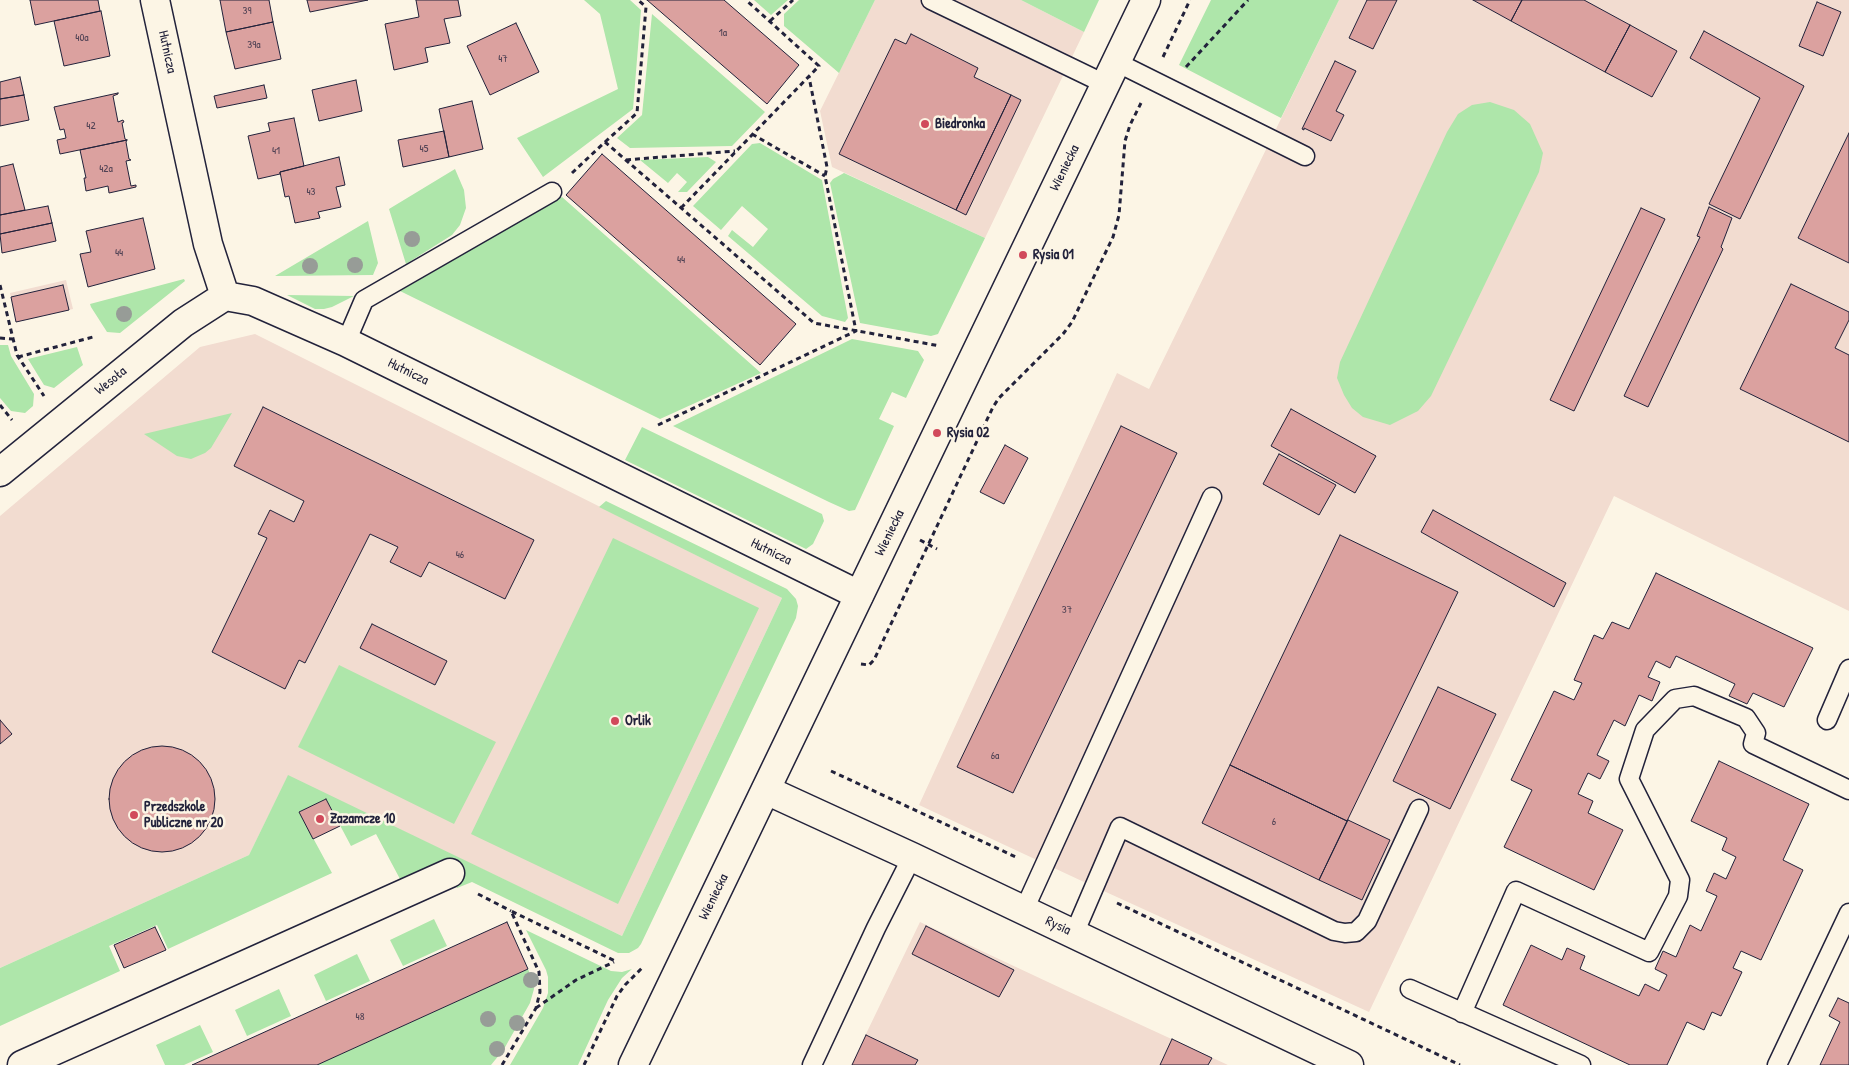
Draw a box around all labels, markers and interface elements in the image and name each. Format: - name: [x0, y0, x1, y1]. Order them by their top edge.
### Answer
- house number: 39: [243, 4, 251, 18]
- house number: 1a: [719, 26, 727, 40]
- street label: Hutnicza: [154, 29, 180, 75]
- house number: 40a: [75, 31, 89, 45]
- house number: 39a: [247, 38, 261, 52]
- house number: 47: [498, 52, 508, 66]
- place label: Biedronka: [935, 116, 985, 132]
- marker: Biedronka: [919, 118, 931, 130]
- house number: 42: [86, 119, 96, 133]
- house number: 45: [420, 142, 428, 156]
- street label: Wieniecka: [1047, 142, 1083, 194]
- house number: 41: [272, 144, 280, 158]
- house number: 42a: [99, 162, 113, 176]
- house number: 43: [306, 185, 316, 199]
- house number: 44: [115, 246, 123, 260]
- place label: Rysia 01: [1033, 247, 1074, 263]
- marker: Rysia 01: [1017, 249, 1029, 261]
- house number: 44: [677, 253, 685, 267]
- street label: Hutnicza: [385, 355, 431, 389]
- street label: Wesoła: [92, 363, 130, 399]
- place label: Rysia 02: [947, 425, 989, 441]
- marker: Rysia 02: [931, 427, 943, 439]
- street label: Wieniecka: [872, 507, 908, 559]
- street label: Hutnicza: [748, 535, 794, 569]
- house number: 46: [456, 548, 464, 562]
- house number: 37: [1062, 603, 1072, 617]
- place label: Orlik: [625, 713, 651, 729]
- marker: Orlik: [609, 715, 621, 727]
- house number: 6a: [991, 749, 999, 763]
- place label: Przedszkole Publiczne nr 20: [144, 799, 223, 832]
- marker: Przedszkole Publiczne nr 20: [128, 809, 140, 821]
- place label: Zazamcze 10: [330, 811, 395, 827]
- marker: Zazamcze 10: [314, 813, 326, 825]
- house number: 6: [1272, 815, 1276, 829]
- street label: Wieniecka: [696, 871, 732, 923]
- street label: Rysia: [1043, 913, 1073, 939]
- house number: 48: [356, 1010, 364, 1024]

